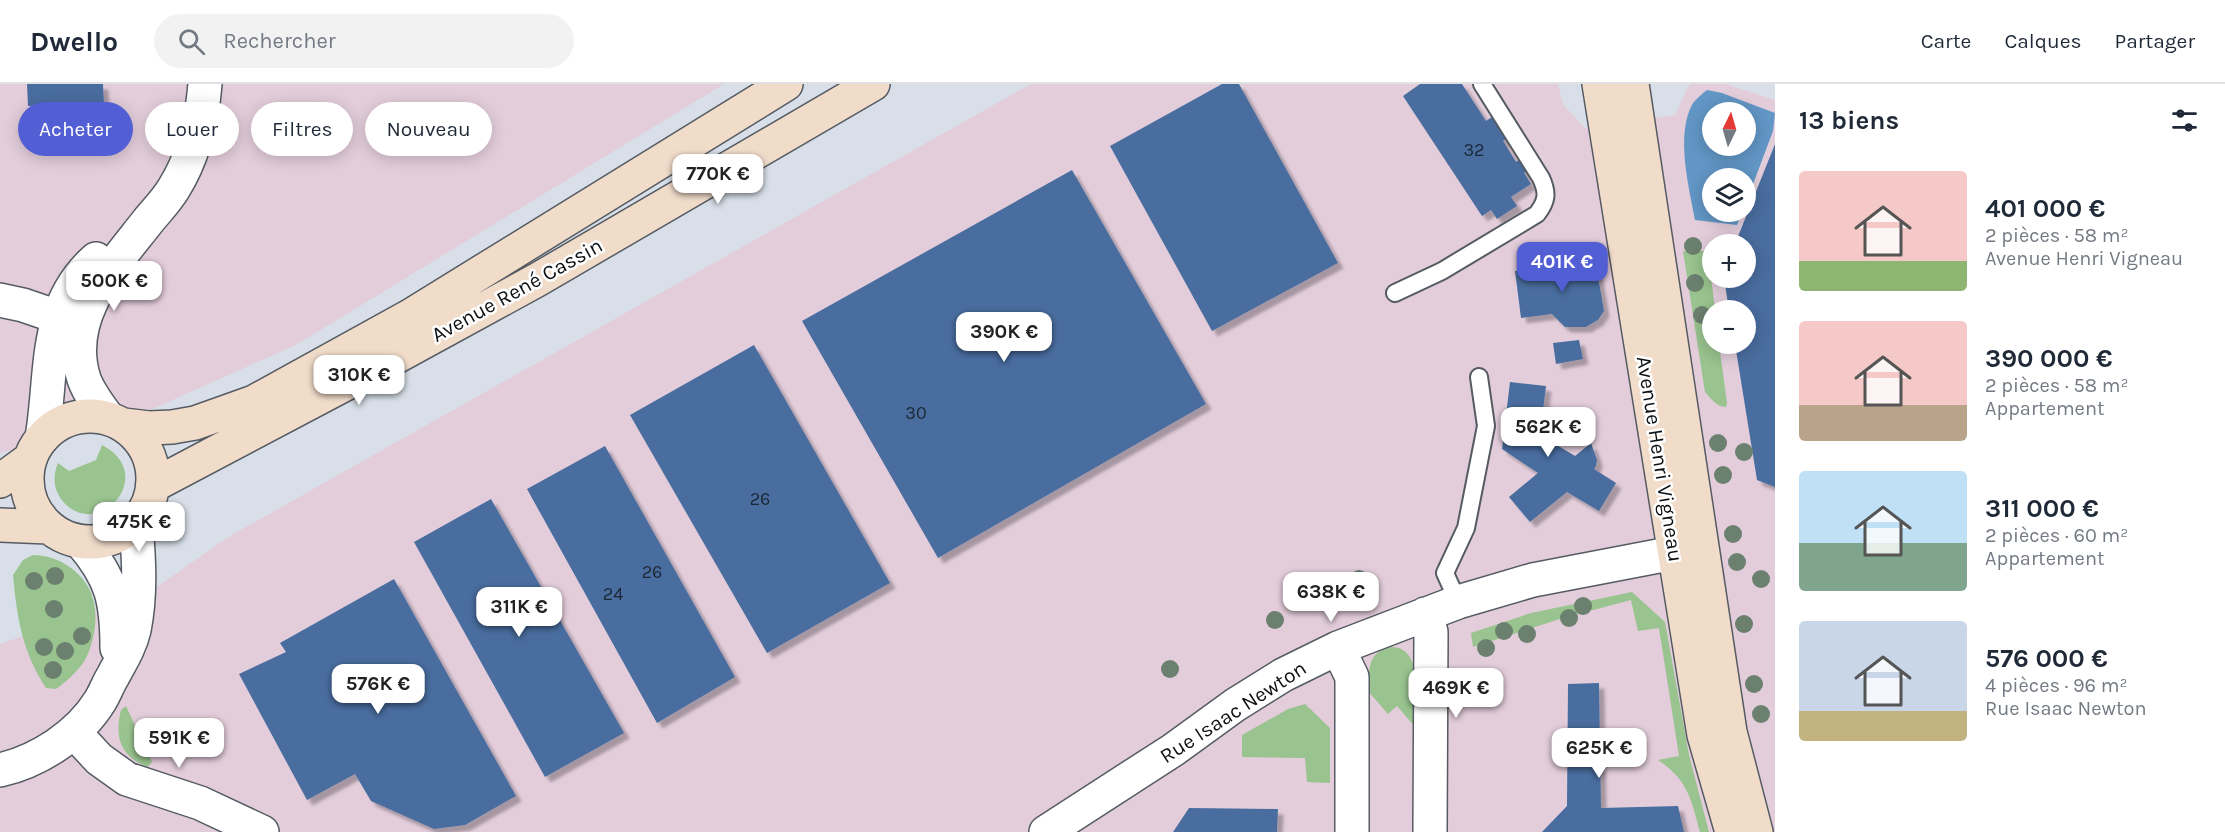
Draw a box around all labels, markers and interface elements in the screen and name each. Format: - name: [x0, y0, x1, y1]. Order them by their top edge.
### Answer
- search box: [154, 14, 574, 68]
- text: Dwello: [30, 25, 118, 58]
- icon: search: [175, 25, 208, 58]
- text: Rechercher: [223, 28, 336, 54]
- text: Carte: [1921, 29, 1971, 53]
- text: Calques: [2004, 29, 2082, 53]
- text: Partager: [2115, 29, 2195, 53]
- chip: Acheter: [18, 102, 133, 156]
- chip: Louer: [145, 102, 239, 156]
- chip: Filtres: [251, 102, 353, 156]
- chip: Nouveau: [365, 102, 492, 156]
- north arrow: [1702, 102, 1756, 156]
- map controls: [1702, 102, 1756, 354]
- icon: filters: [2168, 104, 2201, 137]
- text: 13 biens: [1799, 105, 1899, 136]
- house number: 32: [1463, 139, 1485, 161]
- pin: 770K €: [669, 154, 767, 205]
- text: 770K €: [686, 162, 750, 185]
- button: layers: [1702, 168, 1756, 222]
- text: 401 000 €: [1985, 193, 2105, 224]
- icon: home: [1847, 195, 1919, 267]
- text: 2 pièces · 58 m²: [1985, 224, 2129, 247]
- street label: Avenue René Cassin: [427, 233, 607, 347]
- button: +: [1702, 234, 1756, 288]
- pin: 401K €: [1513, 242, 1611, 293]
- text: Avenue Henri Vigneau: [1985, 247, 2183, 270]
- text: 401K €: [1531, 250, 1593, 273]
- pin: 500K €: [65, 261, 163, 312]
- text: 500K €: [80, 269, 148, 292]
- button: −: [1702, 300, 1756, 354]
- pin: 390K €: [955, 312, 1053, 363]
- text: 390K €: [970, 320, 1038, 343]
- text: 390 000 €: [1985, 343, 2112, 374]
- icon: home: [1847, 345, 1919, 417]
- street label: Avenue Henri Vigneau: [1632, 354, 1688, 564]
- pin: 310K €: [310, 355, 408, 406]
- text: 310K €: [327, 363, 391, 386]
- text: 2 pièces · 58 m²: [1985, 374, 2129, 397]
- text: Appartement: [1985, 397, 2104, 420]
- house number: 30: [905, 402, 927, 424]
- pin: 562K €: [1499, 407, 1597, 458]
- text: 562K €: [1515, 415, 1581, 438]
- house number: 26: [750, 488, 770, 510]
- text: 311 000 €: [1985, 493, 2099, 524]
- icon: home: [1847, 495, 1919, 567]
- pin: 475K €: [90, 502, 188, 553]
- text: 475K €: [107, 510, 171, 533]
- text: 2 pièces · 60 m²: [1985, 524, 2128, 547]
- text: Appartement: [1985, 547, 2104, 570]
- house number: 26: [642, 561, 662, 583]
- pin: 638K €: [1282, 572, 1380, 623]
- text: 638K €: [1297, 580, 1365, 603]
- house number: 24: [603, 583, 623, 605]
- pin: 311K €: [470, 587, 568, 638]
- text: 311K €: [490, 595, 548, 618]
- text: 576 000 €: [1985, 643, 2108, 674]
- icon: home: [1847, 645, 1919, 717]
- street label: Rue Isaac Newton: [1155, 656, 1311, 768]
- pin: 576K €: [329, 664, 427, 715]
- pin: 469K €: [1407, 668, 1505, 719]
- text: 576K €: [346, 672, 410, 695]
- text: 4 pièces · 96 m²: [1985, 674, 2128, 697]
- text: 469K €: [1422, 676, 1490, 699]
- text: Rue Isaac Newton: [1985, 697, 2147, 720]
- pin: 591K €: [130, 718, 228, 769]
- text: 591K €: [148, 726, 210, 749]
- pin: 625K €: [1550, 728, 1648, 779]
- text: 625K €: [1566, 736, 1632, 759]

